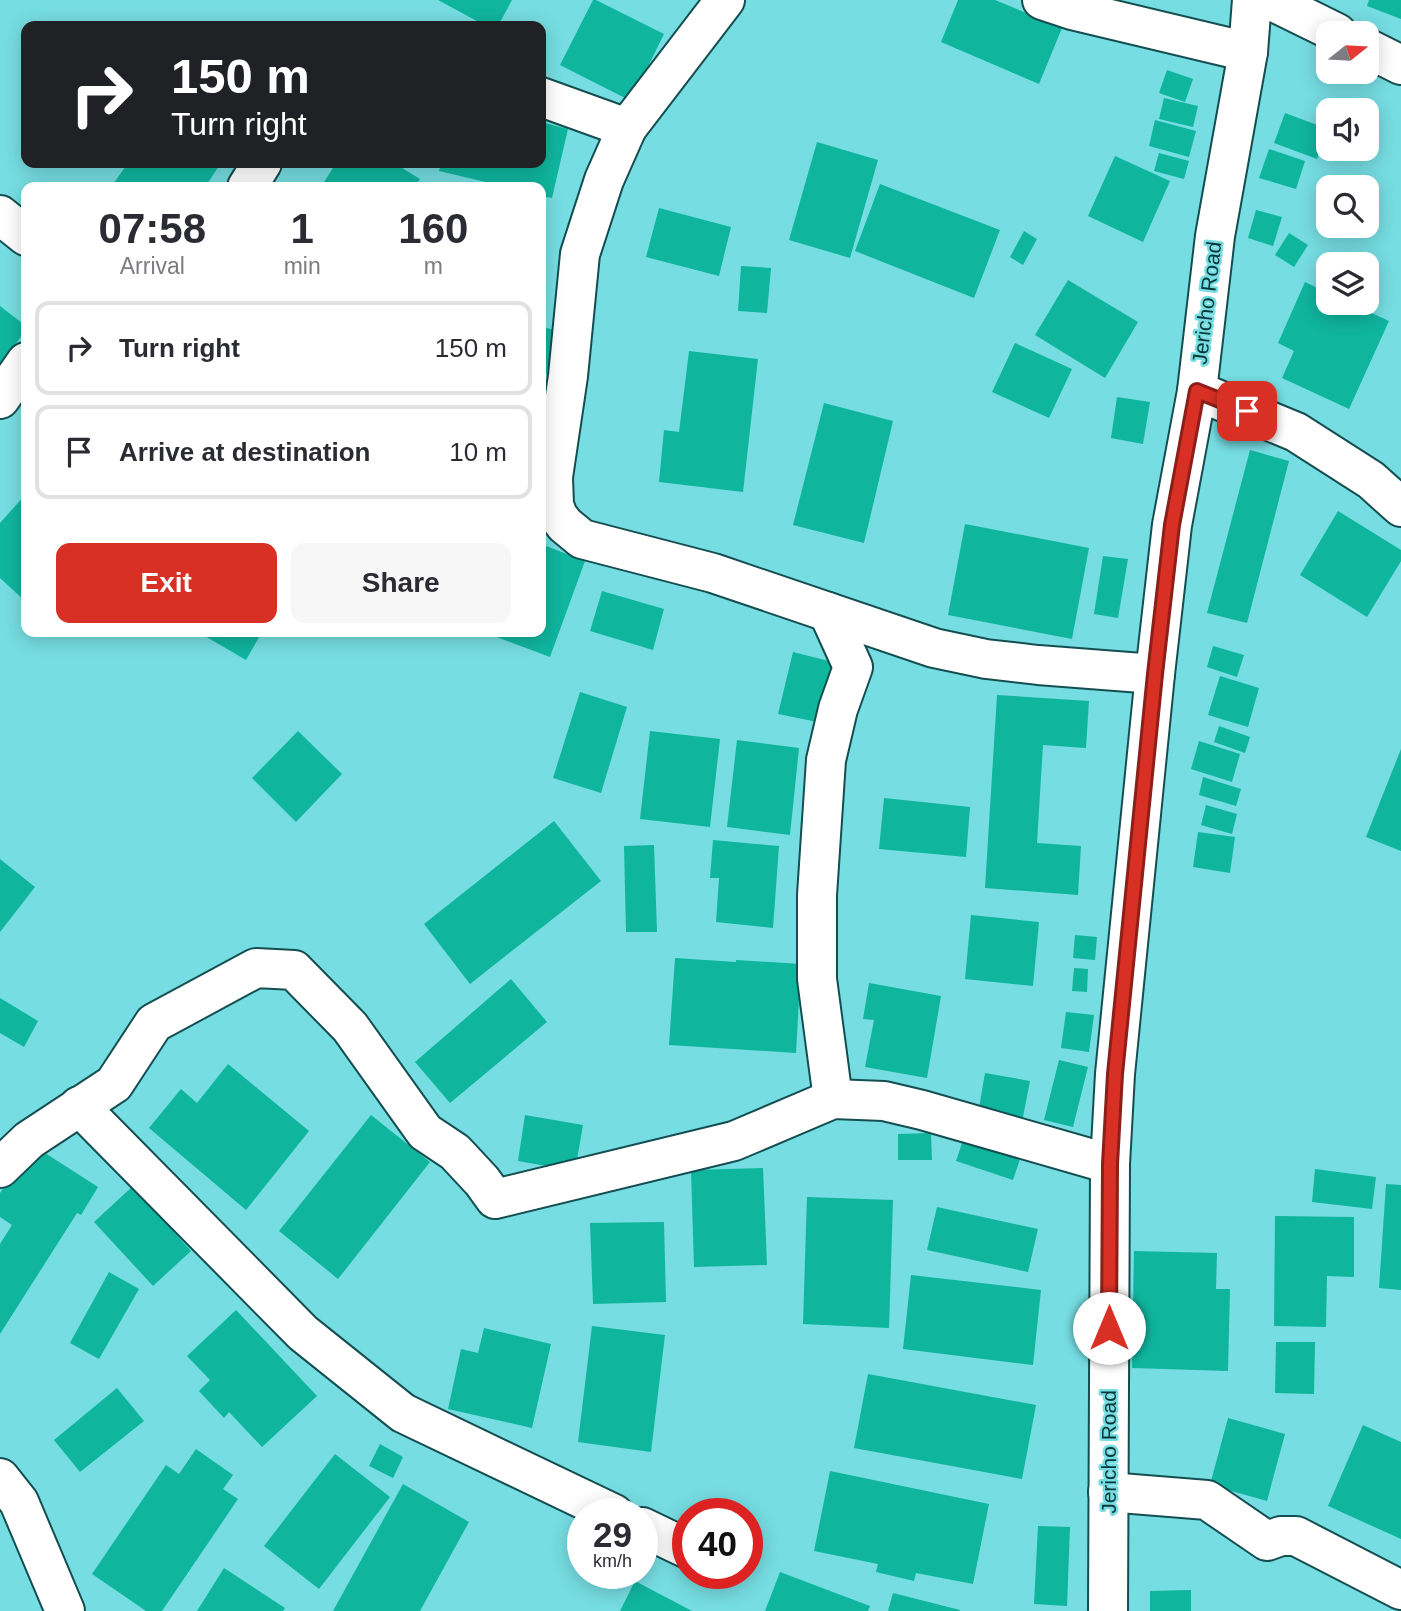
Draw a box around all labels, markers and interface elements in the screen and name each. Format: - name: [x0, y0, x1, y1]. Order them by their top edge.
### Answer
- north arrow: [1316, 21, 1379, 84]
- map controls: [1316, 21, 1379, 315]
- icon: right: [56, 49, 147, 140]
- text: 150 m: [171, 49, 310, 103]
- button: sound: [1316, 98, 1379, 161]
- text: Turn right: [171, 106, 307, 142]
- button: search: [1316, 175, 1379, 238]
- text: 07:58: [99, 205, 206, 252]
- text: 1: [290, 205, 314, 252]
- text: 160: [398, 205, 468, 252]
- street label: Jericho Road: [1188, 240, 1225, 366]
- button: layers: [1316, 252, 1379, 315]
- text: Arrival: [120, 253, 185, 279]
- text: min: [284, 253, 321, 279]
- text: m: [424, 253, 443, 279]
- icon: right: [60, 329, 98, 367]
- text: Turn right: [119, 333, 240, 363]
- text: 150 m: [435, 333, 507, 363]
- pin: [1217, 381, 1277, 441]
- icon: arrive: [1228, 392, 1266, 430]
- icon: arrive: [60, 433, 98, 471]
- text: Arrive at destination: [119, 437, 370, 467]
- text: 10 m: [449, 437, 507, 467]
- button: Exit: [56, 543, 277, 623]
- button: Share: [291, 543, 511, 623]
- position arrow: [1072, 1291, 1146, 1365]
- street label: Jericho Road: [1097, 1390, 1120, 1514]
- speed limit sign: 40: [672, 1498, 763, 1589]
- text: 29: [593, 1515, 632, 1554]
- text: km/h: [593, 1551, 632, 1571]

